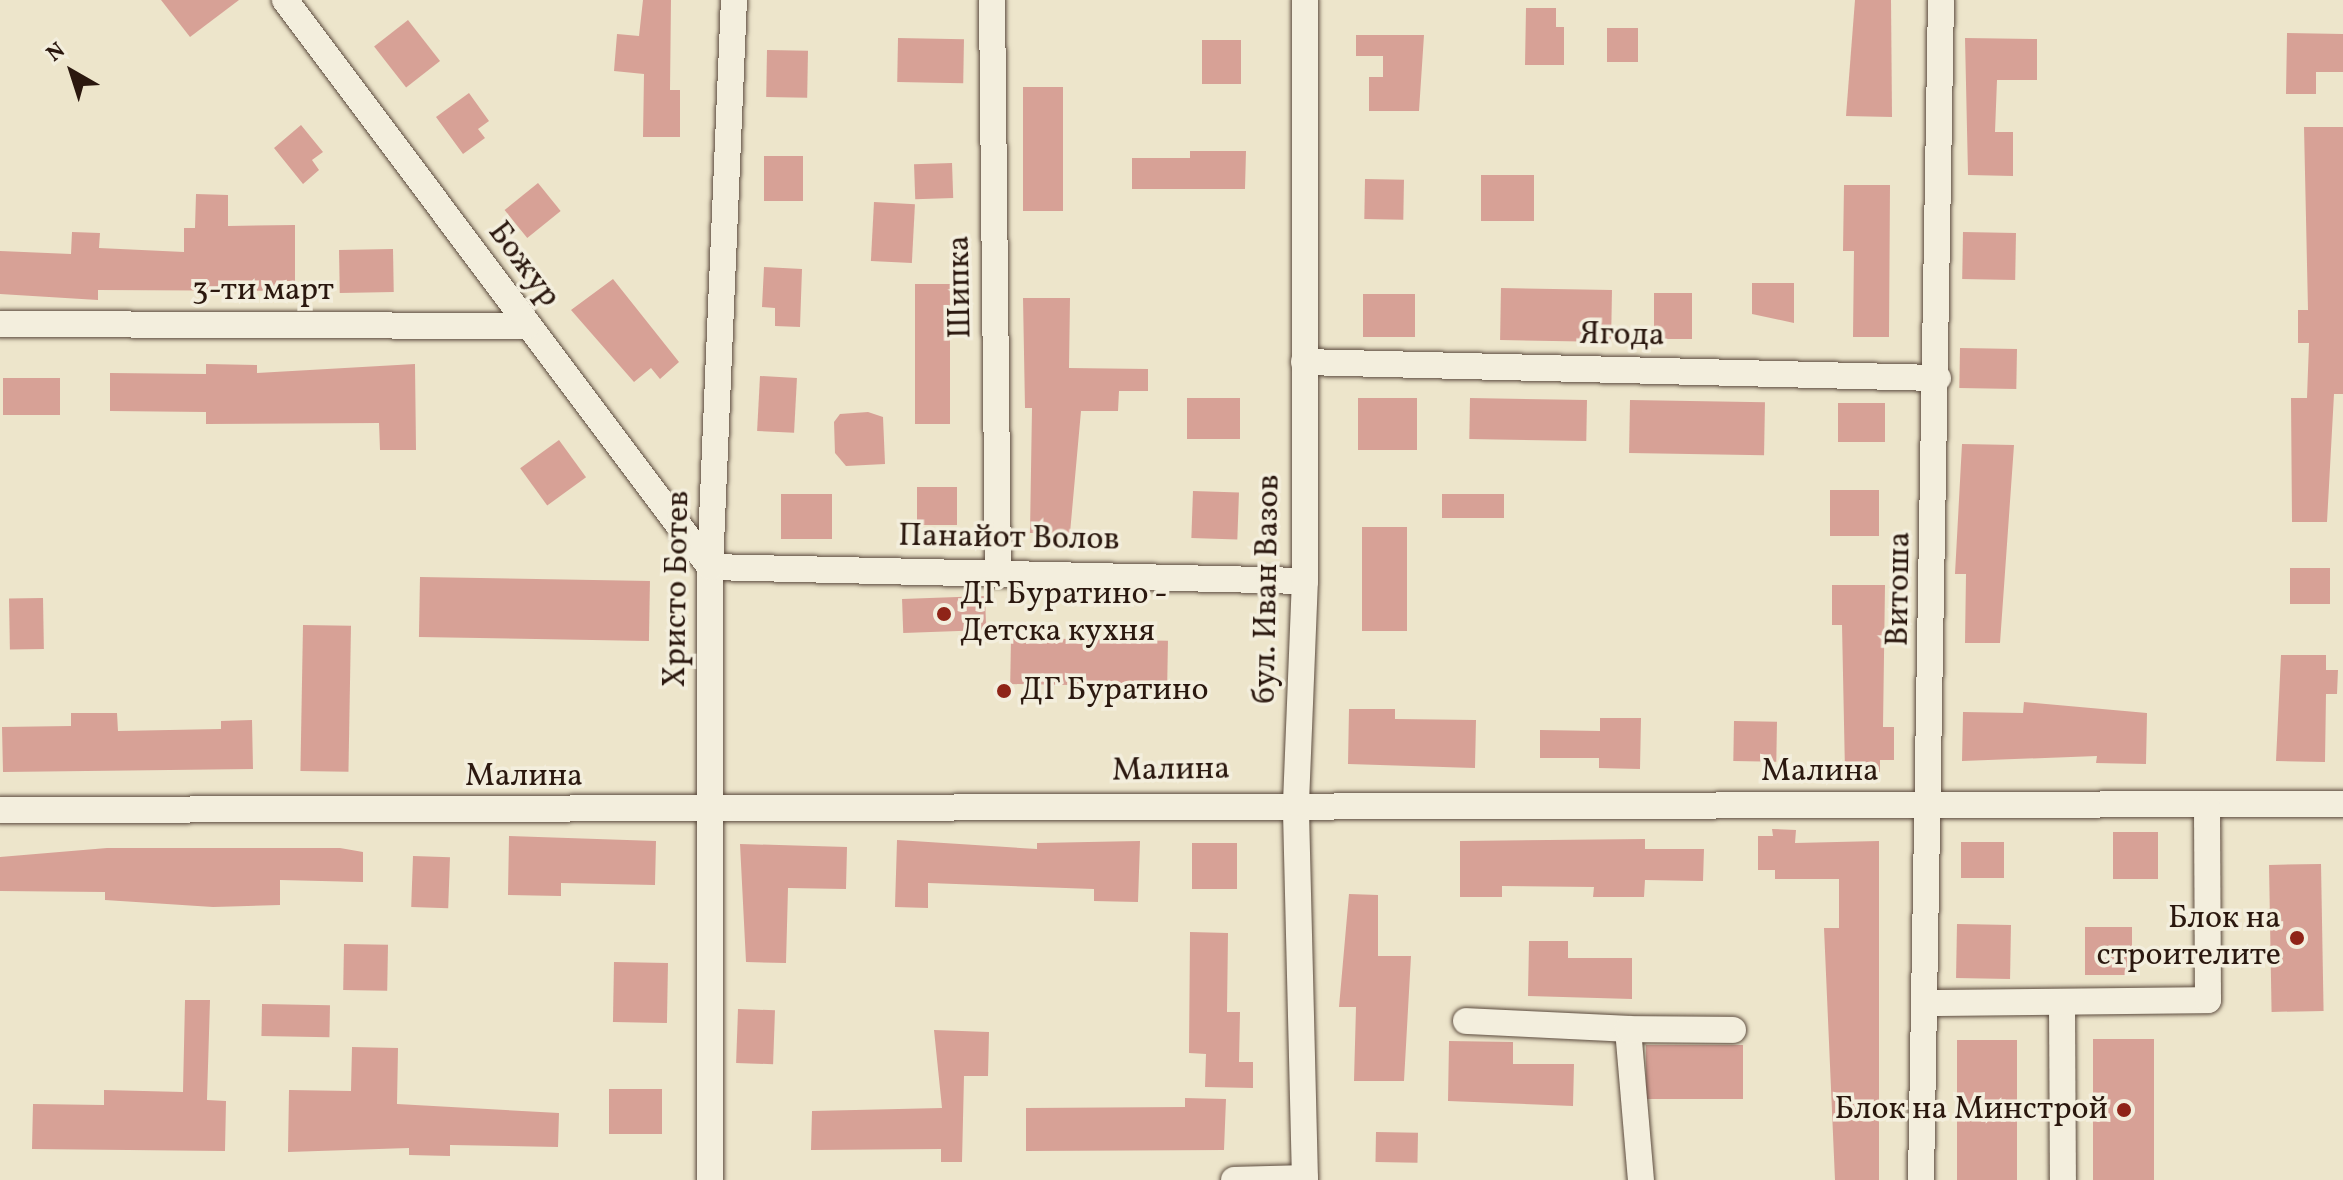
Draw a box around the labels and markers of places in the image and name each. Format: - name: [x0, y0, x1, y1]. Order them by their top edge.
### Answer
- place label: ДГ Буратино - Детска кухня: [960, 577, 1169, 652]
- marker: ДГ Буратино - Детска кухня: [935, 605, 953, 623]
- place label: ДГ Буратино: [1020, 672, 1209, 710]
- marker: ДГ Буратино: [995, 682, 1013, 700]
- place label: Блок на строителите: [2097, 901, 2281, 976]
- marker: Блок на строителите: [2288, 929, 2306, 947]
- place label: Блок на Минстрой: [1834, 1091, 2108, 1129]
- marker: Блок на Минстрой: [2115, 1101, 2133, 1119]

